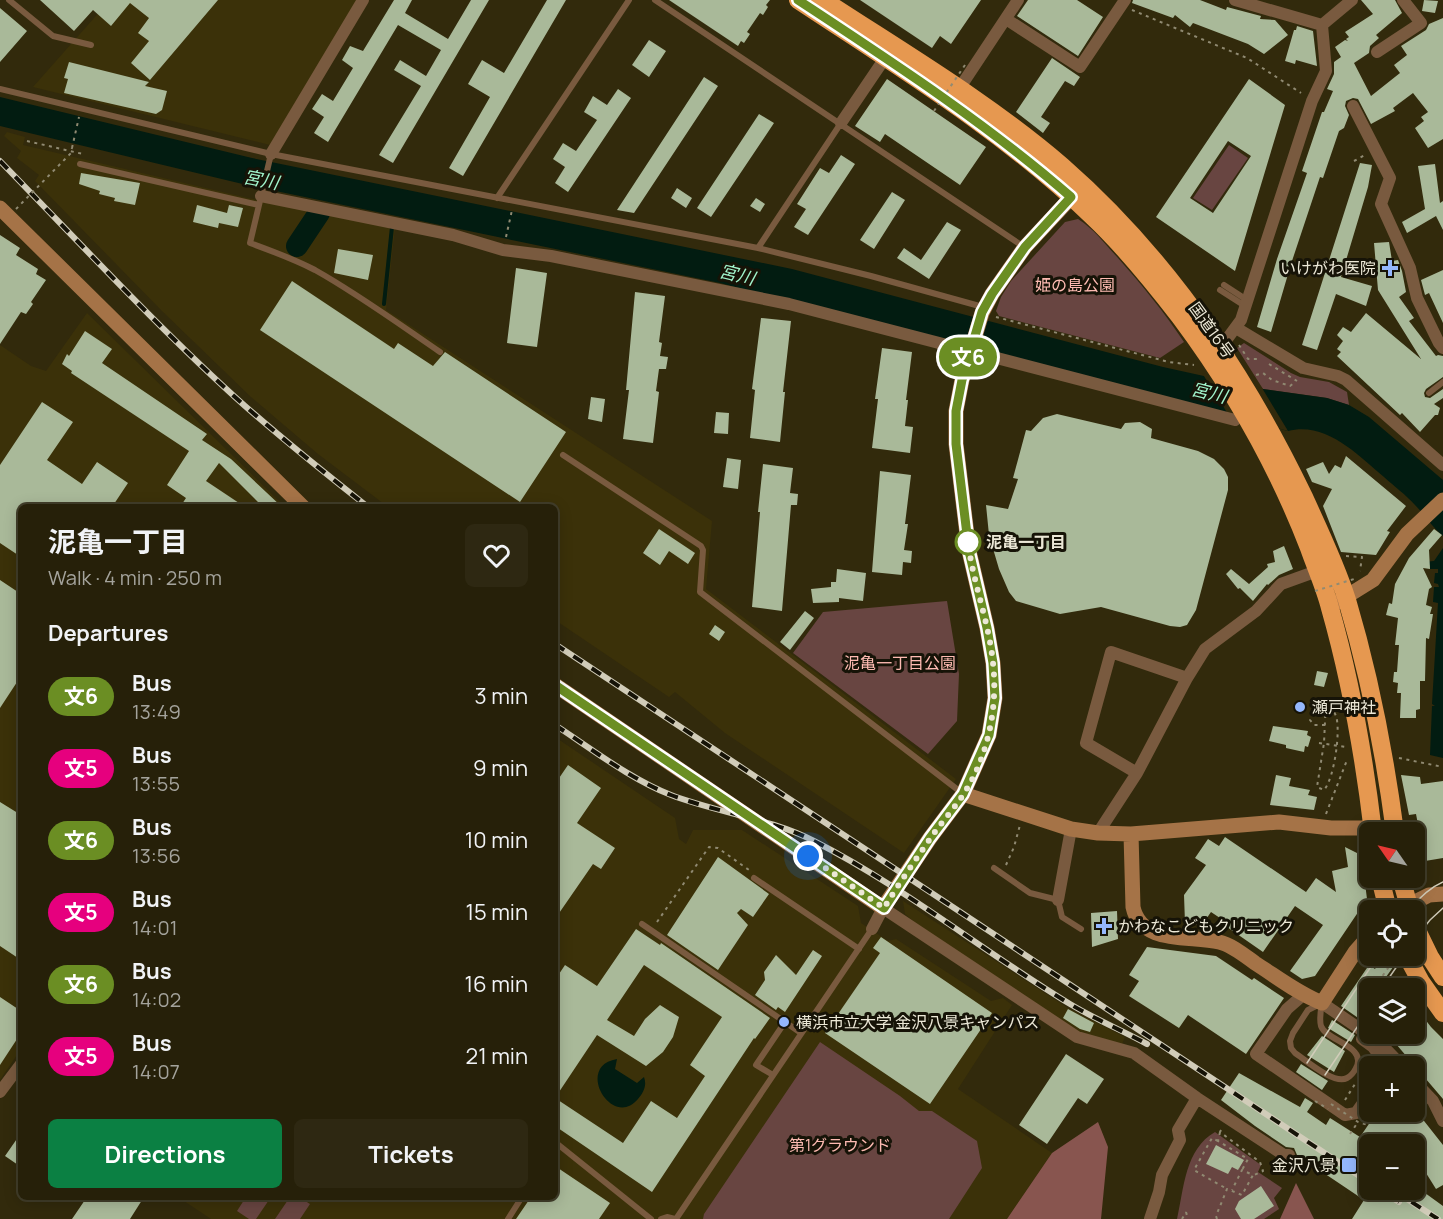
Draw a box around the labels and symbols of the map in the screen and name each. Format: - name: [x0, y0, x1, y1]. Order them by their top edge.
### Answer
- water label: 宮川: [241, 164, 283, 195]
- place label: いけがわ医院: [1280, 257, 1376, 279]
- water label: 宮川: [717, 258, 760, 291]
- marker: いけがわ医院: [1381, 259, 1399, 277]
- park label: 姫の島公園: [1035, 274, 1115, 296]
- street label: 国道16号: [1184, 298, 1240, 362]
- line badge: 文6: [941, 338, 995, 376]
- water label: 宮川: [1189, 376, 1232, 409]
- marker: 泥亀一丁目: [955, 529, 981, 555]
- place label: 泥亀一丁目: [986, 531, 1066, 553]
- park label: 泥亀一丁目公園: [844, 652, 956, 674]
- place label: 瀬戸神社: [1312, 696, 1376, 718]
- marker: 瀬戸神社: [1293, 700, 1307, 714]
- north arrow: [1359, 822, 1425, 888]
- your location: [793, 841, 823, 871]
- place label: かわなこどもクリニック: [1118, 915, 1294, 937]
- marker: かわなこどもクリニック: [1095, 917, 1113, 935]
- place label: 横浜市立大学 金沢八景キャンパス: [796, 1011, 1039, 1033]
- marker: 横浜市立大学 金沢八景キャンパス: [777, 1015, 791, 1029]
- park label: 第1グラウンド: [789, 1134, 891, 1156]
- place label: 金沢八景: [1272, 1154, 1336, 1176]
- marker: 金沢八景: [1340, 1156, 1358, 1174]

